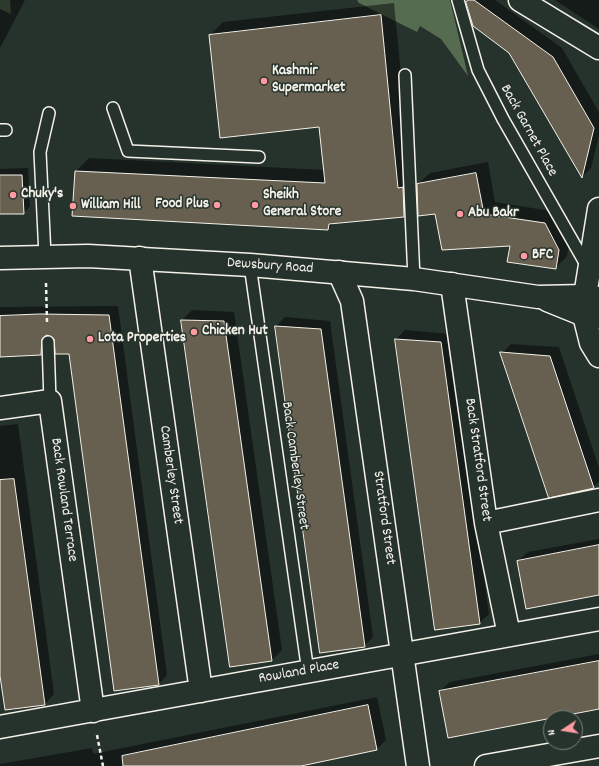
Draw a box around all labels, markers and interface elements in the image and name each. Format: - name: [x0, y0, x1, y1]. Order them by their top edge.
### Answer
- place label: Kashmir Supermarket: [272, 63, 345, 98]
- marker: Kashmir Supermarket: [259, 76, 269, 86]
- street label: Back Garnet Place: [495, 82, 561, 180]
- place label: Chuky's: [21, 186, 63, 204]
- place label: Sheikh General Store: [263, 187, 341, 222]
- marker: Chuky's: [8, 190, 18, 200]
- place label: Food Plus: [155, 196, 209, 214]
- place label: William Hill: [81, 197, 141, 215]
- marker: Food Plus: [212, 200, 222, 210]
- marker: Sheikh General Store: [250, 200, 260, 210]
- marker: William Hill: [68, 201, 78, 211]
- place label: Abu Bakr: [468, 205, 518, 223]
- marker: Abu Bakr: [455, 209, 465, 219]
- place label: BFC: [532, 247, 553, 265]
- marker: BFC: [519, 251, 529, 261]
- street label: Dewsbury Road: [226, 255, 314, 279]
- place label: Chicken Hut: [202, 323, 268, 341]
- marker: Chicken Hut: [189, 327, 199, 337]
- place label: Lota Properties: [98, 330, 186, 348]
- marker: Lota Properties: [85, 334, 95, 344]
- street label: Back Stratford Street: [459, 397, 495, 523]
- street label: Back Camberley Street: [276, 401, 312, 531]
- street label: Camberley Street: [154, 424, 186, 526]
- street label: Back Rowland Terrace: [45, 437, 81, 563]
- street label: Stratford Street: [367, 470, 399, 566]
- street label: Rowland Place: [257, 657, 341, 689]
- north arrow: [543, 710, 583, 750]
- text: N: [544, 728, 561, 737]

